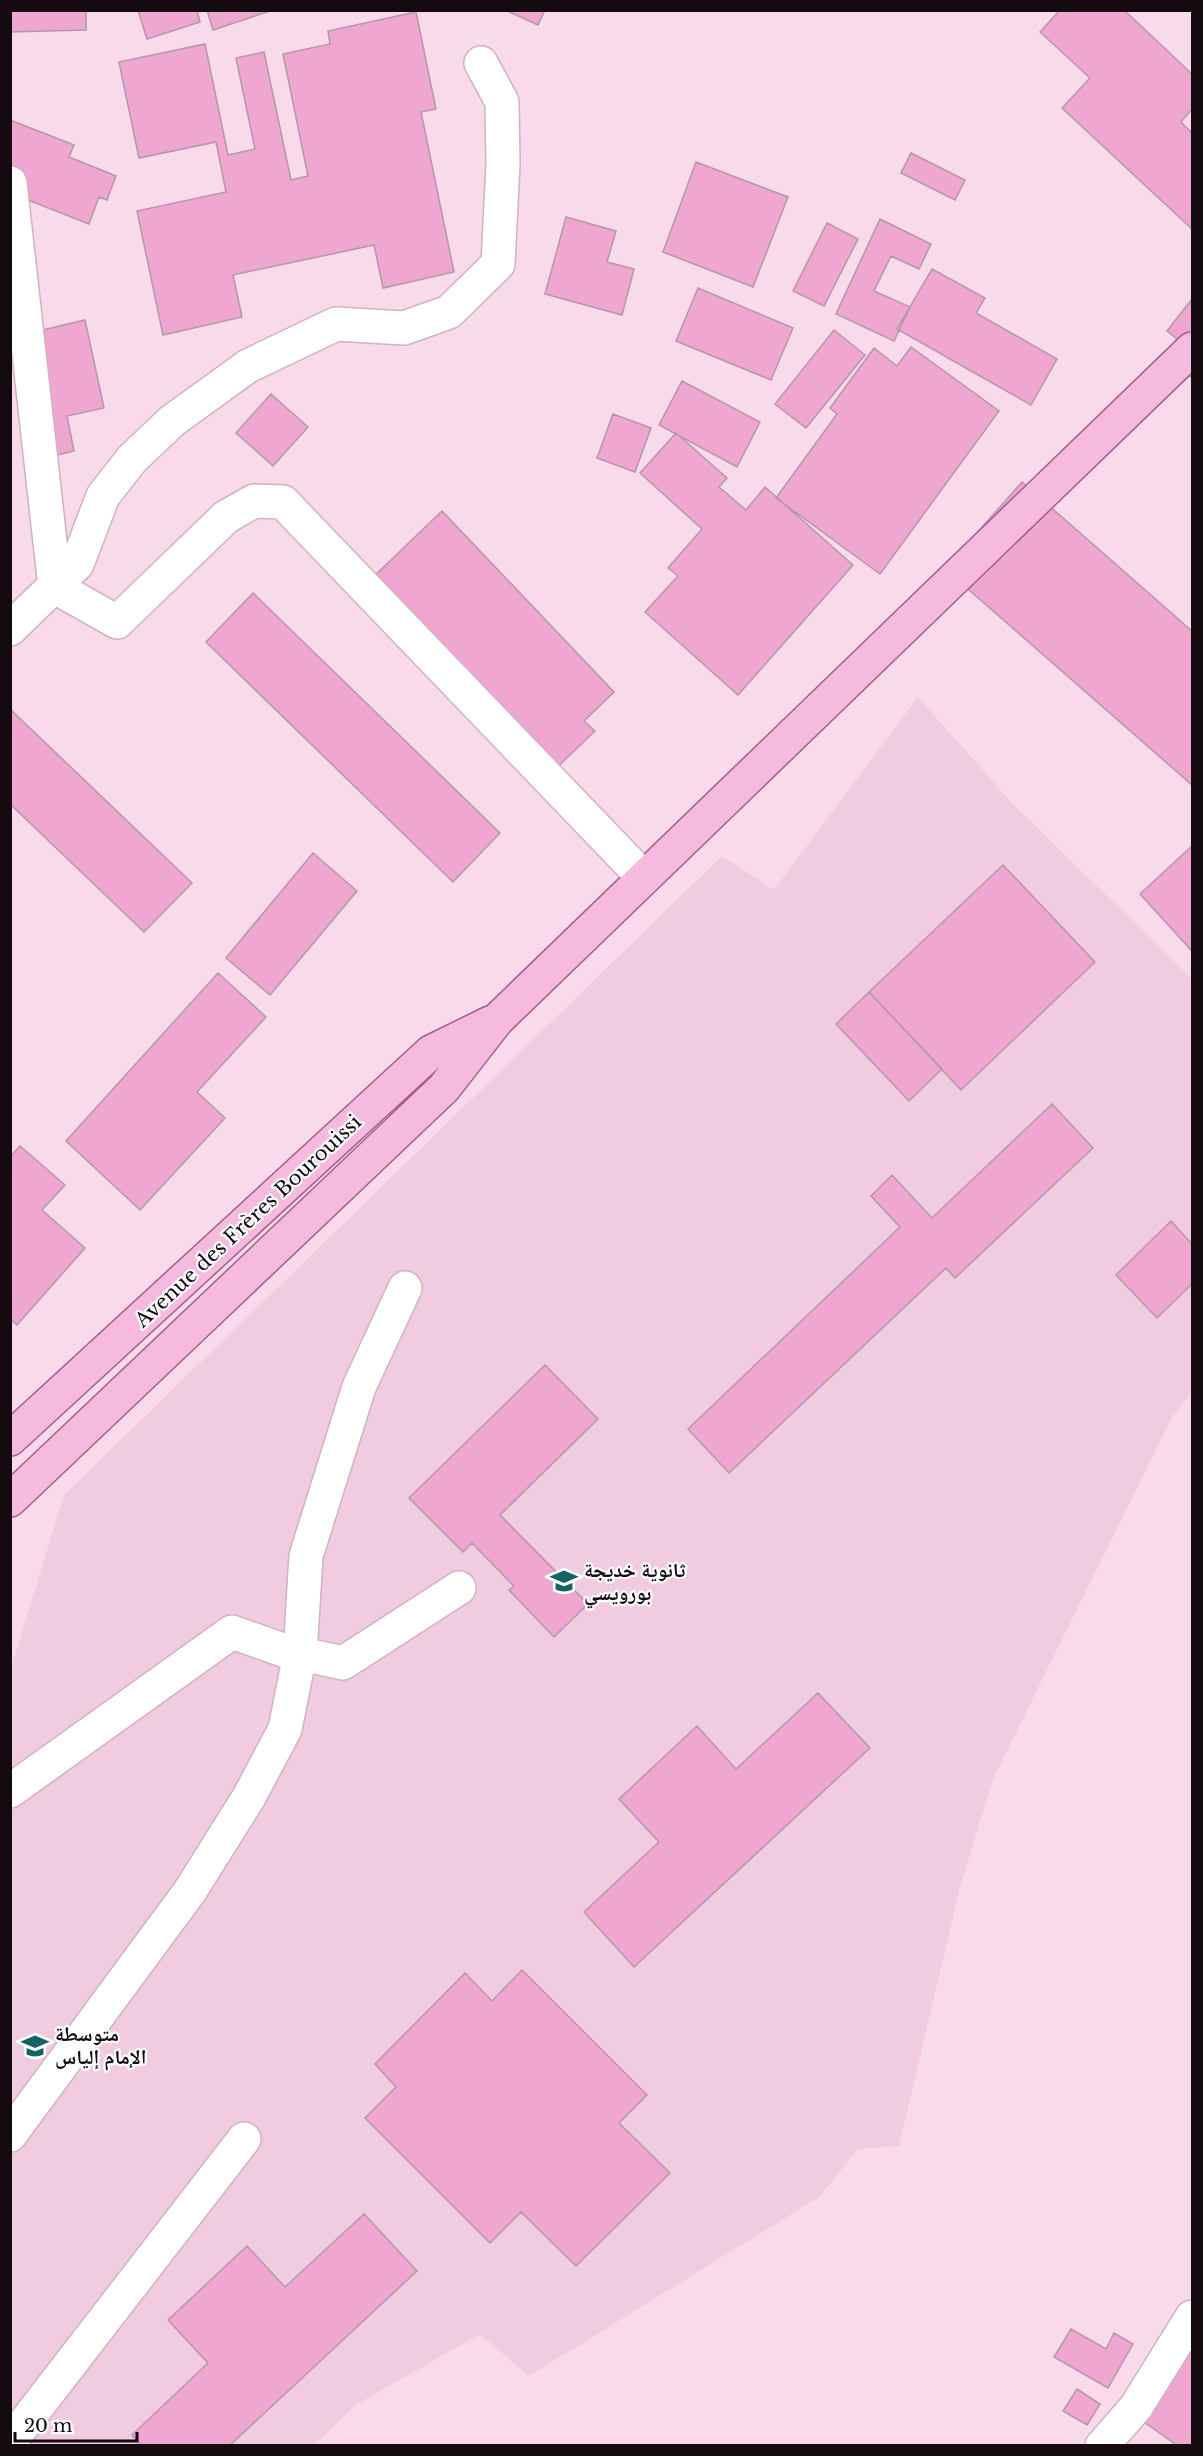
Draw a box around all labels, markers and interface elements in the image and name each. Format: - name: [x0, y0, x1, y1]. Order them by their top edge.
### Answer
- street label: Avenue des Frères Bourouissi: [129, 1110, 366, 1333]
- place label: ثانوية خديجة بورويسي: [584, 1558, 686, 1609]
- school or university icon: ثانوية خديجة بورويسي: [549, 1566, 579, 1596]
- place label: متوسطة الإمام إلياس: [55, 2022, 146, 2071]
- school or university icon: متوسطة الإمام إلياس: [20, 2031, 50, 2061]
- scale bar: [15, 2405, 136, 2443]
- text: 20 m: [24, 2415, 72, 2437]

